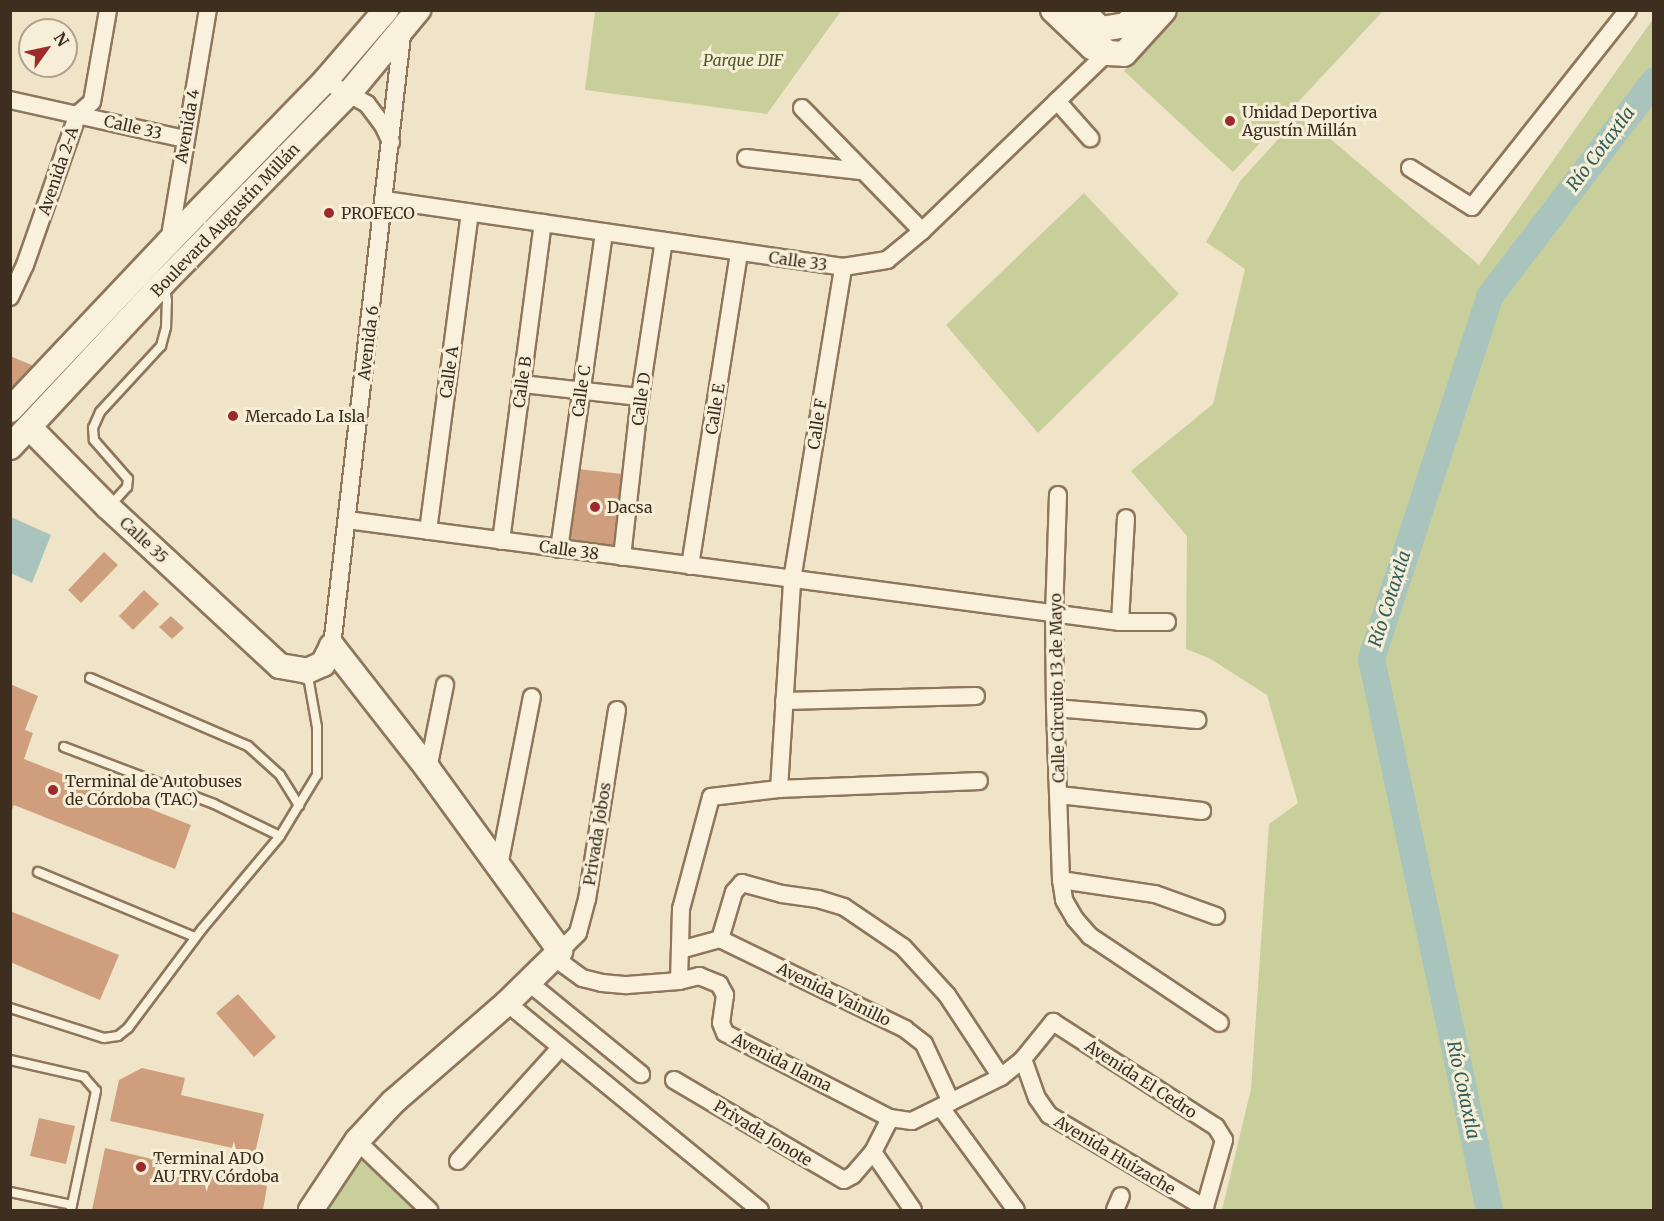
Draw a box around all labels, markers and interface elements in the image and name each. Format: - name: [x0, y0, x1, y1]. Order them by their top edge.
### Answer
- north arrow: [18, 18, 78, 78]
- text: N: [50, 29, 73, 50]
- park label: Parque DIF: [703, 50, 783, 70]
- street label: Avenida 4: [171, 87, 203, 165]
- place label: Unidad Deportiva Agustín Millán: [1242, 102, 1377, 140]
- water label: Río Cotaxtla: [1562, 103, 1640, 195]
- street label: Calle 33: [102, 111, 164, 143]
- marker: Unidad Deportiva Agustín Millán: [1223, 114, 1237, 128]
- street label: Avenida 2-A: [34, 124, 82, 218]
- street label: Boulevard Augustín Millán: [147, 139, 303, 301]
- place label: PROFECO: [341, 203, 415, 223]
- marker: PROFECO: [322, 206, 336, 220]
- street label: Calle 33: [768, 247, 828, 275]
- street label: Avenida 6: [354, 305, 382, 381]
- street label: Calle A: [436, 345, 462, 399]
- street label: Calle B: [509, 355, 535, 409]
- street label: Calle C: [568, 364, 594, 418]
- street label: Calle D: [628, 371, 654, 427]
- street label: Calle E: [701, 382, 729, 436]
- street label: Calle F: [804, 397, 830, 451]
- place label: Mercado La Isla: [245, 406, 365, 426]
- marker: Mercado La Isla: [226, 409, 240, 423]
- place label: Dacsa: [607, 497, 652, 517]
- marker: Dacsa: [588, 500, 602, 514]
- street label: Calle 35: [116, 513, 172, 567]
- street label: Calle 38: [538, 536, 600, 564]
- water label: Río Cotaxtla: [1364, 548, 1416, 650]
- street label: Calle Circuito 13 de Mayo: [1046, 593, 1068, 783]
- place label: Terminal de Autobuses de Córdoba (TAC): [65, 771, 242, 809]
- street label: Privada Jobos: [579, 781, 615, 887]
- marker: Terminal de Autobuses de Córdoba (TAC): [46, 783, 60, 797]
- street label: Avenida Vainillo: [774, 958, 894, 1030]
- street label: Avenida Ilama: [729, 1029, 835, 1095]
- street label: Avenida El Cedro: [1082, 1036, 1200, 1122]
- water label: Río Cotaxtla: [1442, 1039, 1484, 1141]
- street label: Privada Jonote: [710, 1096, 816, 1170]
- street label: Avenida Huizache: [1051, 1111, 1179, 1199]
- place label: Terminal ADO AU TRV Córdoba: [153, 1148, 279, 1186]
- marker: Terminal ADO AU TRV Córdoba: [134, 1160, 148, 1174]

